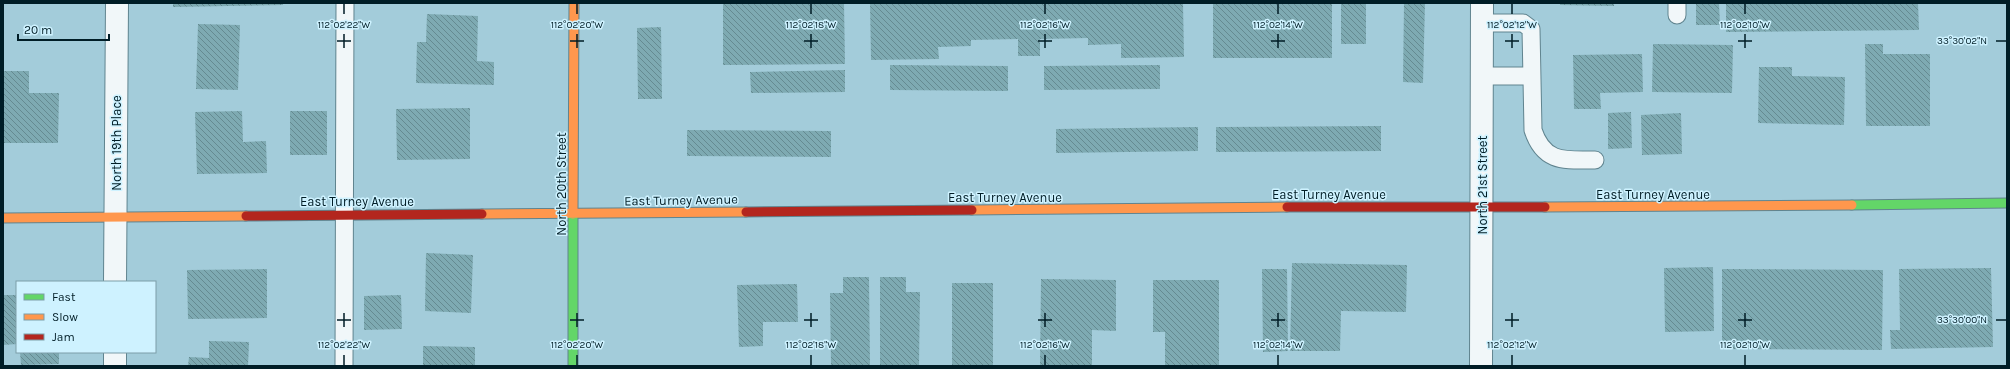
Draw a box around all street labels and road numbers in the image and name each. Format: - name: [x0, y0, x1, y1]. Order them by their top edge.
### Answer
- street label: North 19th Place: [109, 95, 124, 191]
- street label: North 20th Street: [554, 132, 569, 236]
- street label: North 21st Street: [1475, 135, 1490, 234]
- street label: East Turney Avenue: [1272, 187, 1386, 202]
- street label: East Turney Avenue: [1596, 187, 1710, 202]
- street label: East Turney Avenue: [948, 190, 1062, 205]
- street label: East Turney Avenue: [624, 192, 738, 208]
- street label: East Turney Avenue: [300, 194, 414, 209]

